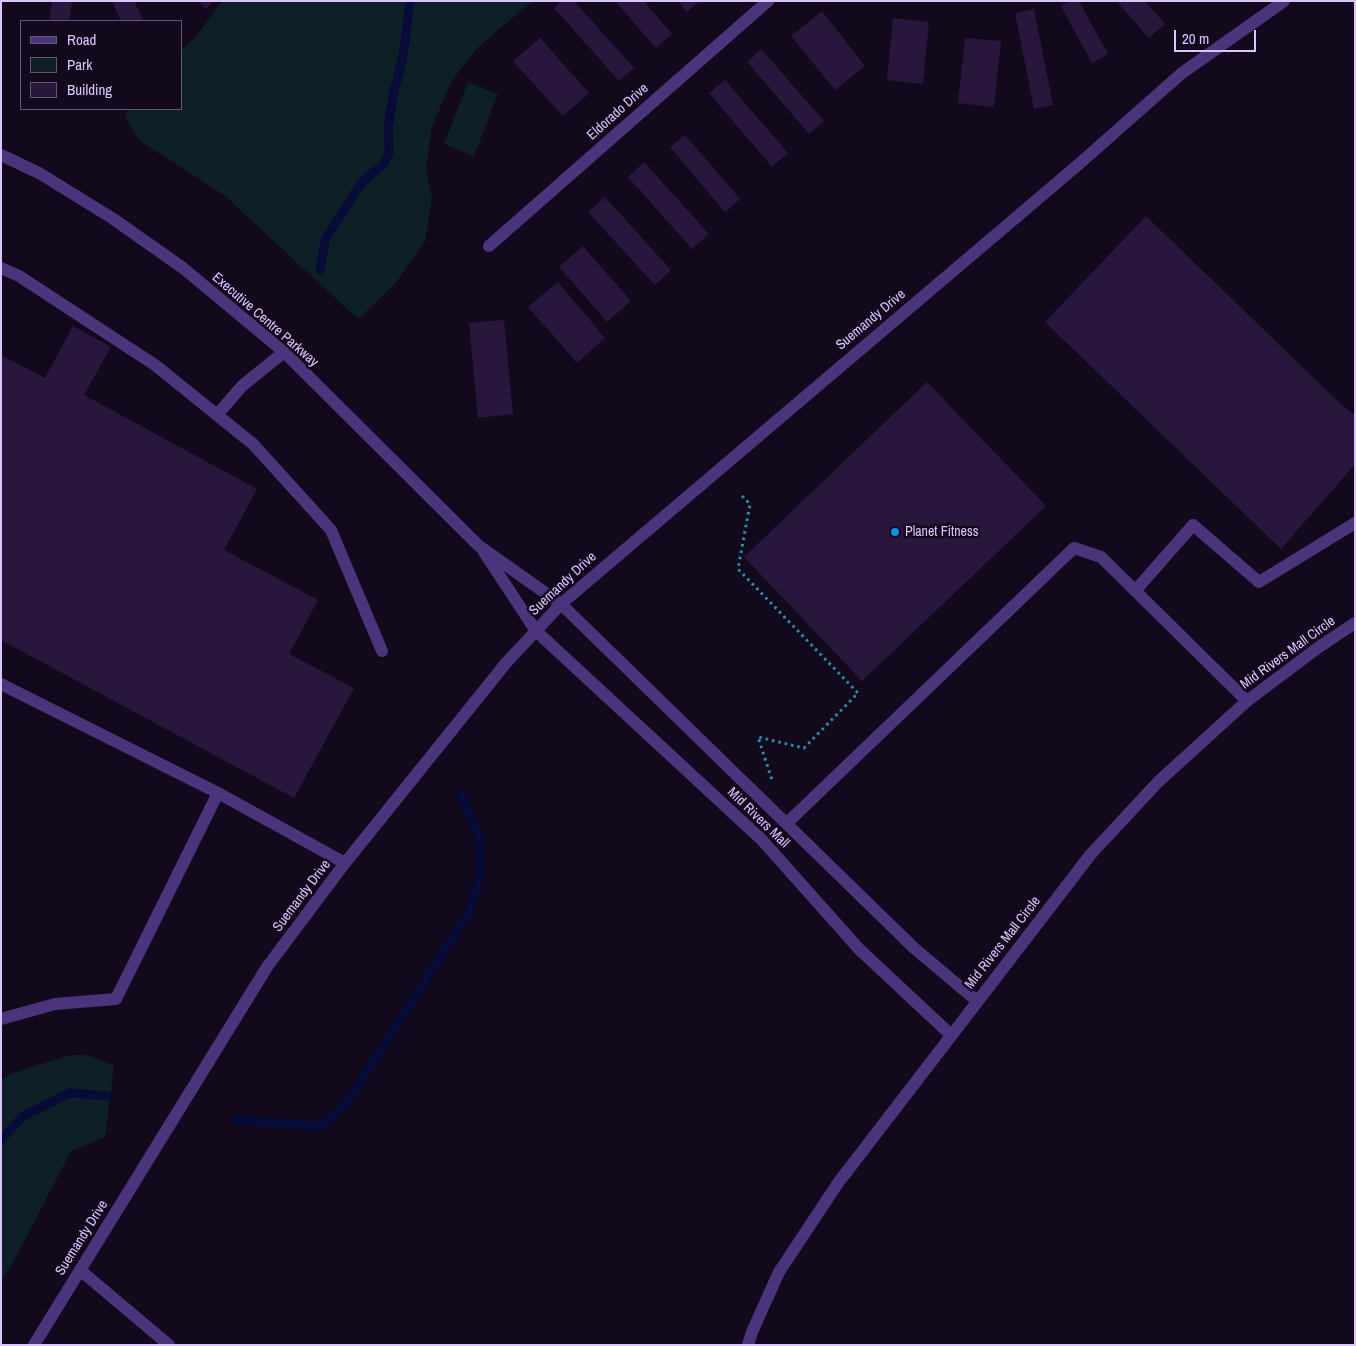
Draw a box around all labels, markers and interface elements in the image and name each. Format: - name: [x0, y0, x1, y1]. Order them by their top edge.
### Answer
- legend: [20, 20, 182, 110]
- scale bar: [1176, 20, 1258, 52]
- text: 20 m: [1182, 28, 1209, 49]
- text: Road: [67, 29, 96, 50]
- text: Park: [67, 54, 92, 75]
- text: Building: [67, 79, 112, 100]
- street label: Eldorado Drive: [584, 80, 652, 144]
- street label: Executive Centre Parkway: [208, 269, 322, 371]
- street label: Suemandy Drive: [833, 286, 909, 354]
- place label: Planet Fitness: [905, 524, 978, 540]
- marker: Planet Fitness: [889, 526, 901, 538]
- street label: Suemandy Drive: [526, 549, 600, 619]
- street label: Mid Rivers Mall Circle: [1237, 613, 1339, 693]
- street label: Mid Rivers Mall: [723, 784, 793, 852]
- street label: Suemandy Drive: [270, 857, 334, 935]
- street label: Mid Rivers Mall Circle: [962, 893, 1044, 993]
- street label: Suemandy Drive: [52, 1197, 112, 1279]

